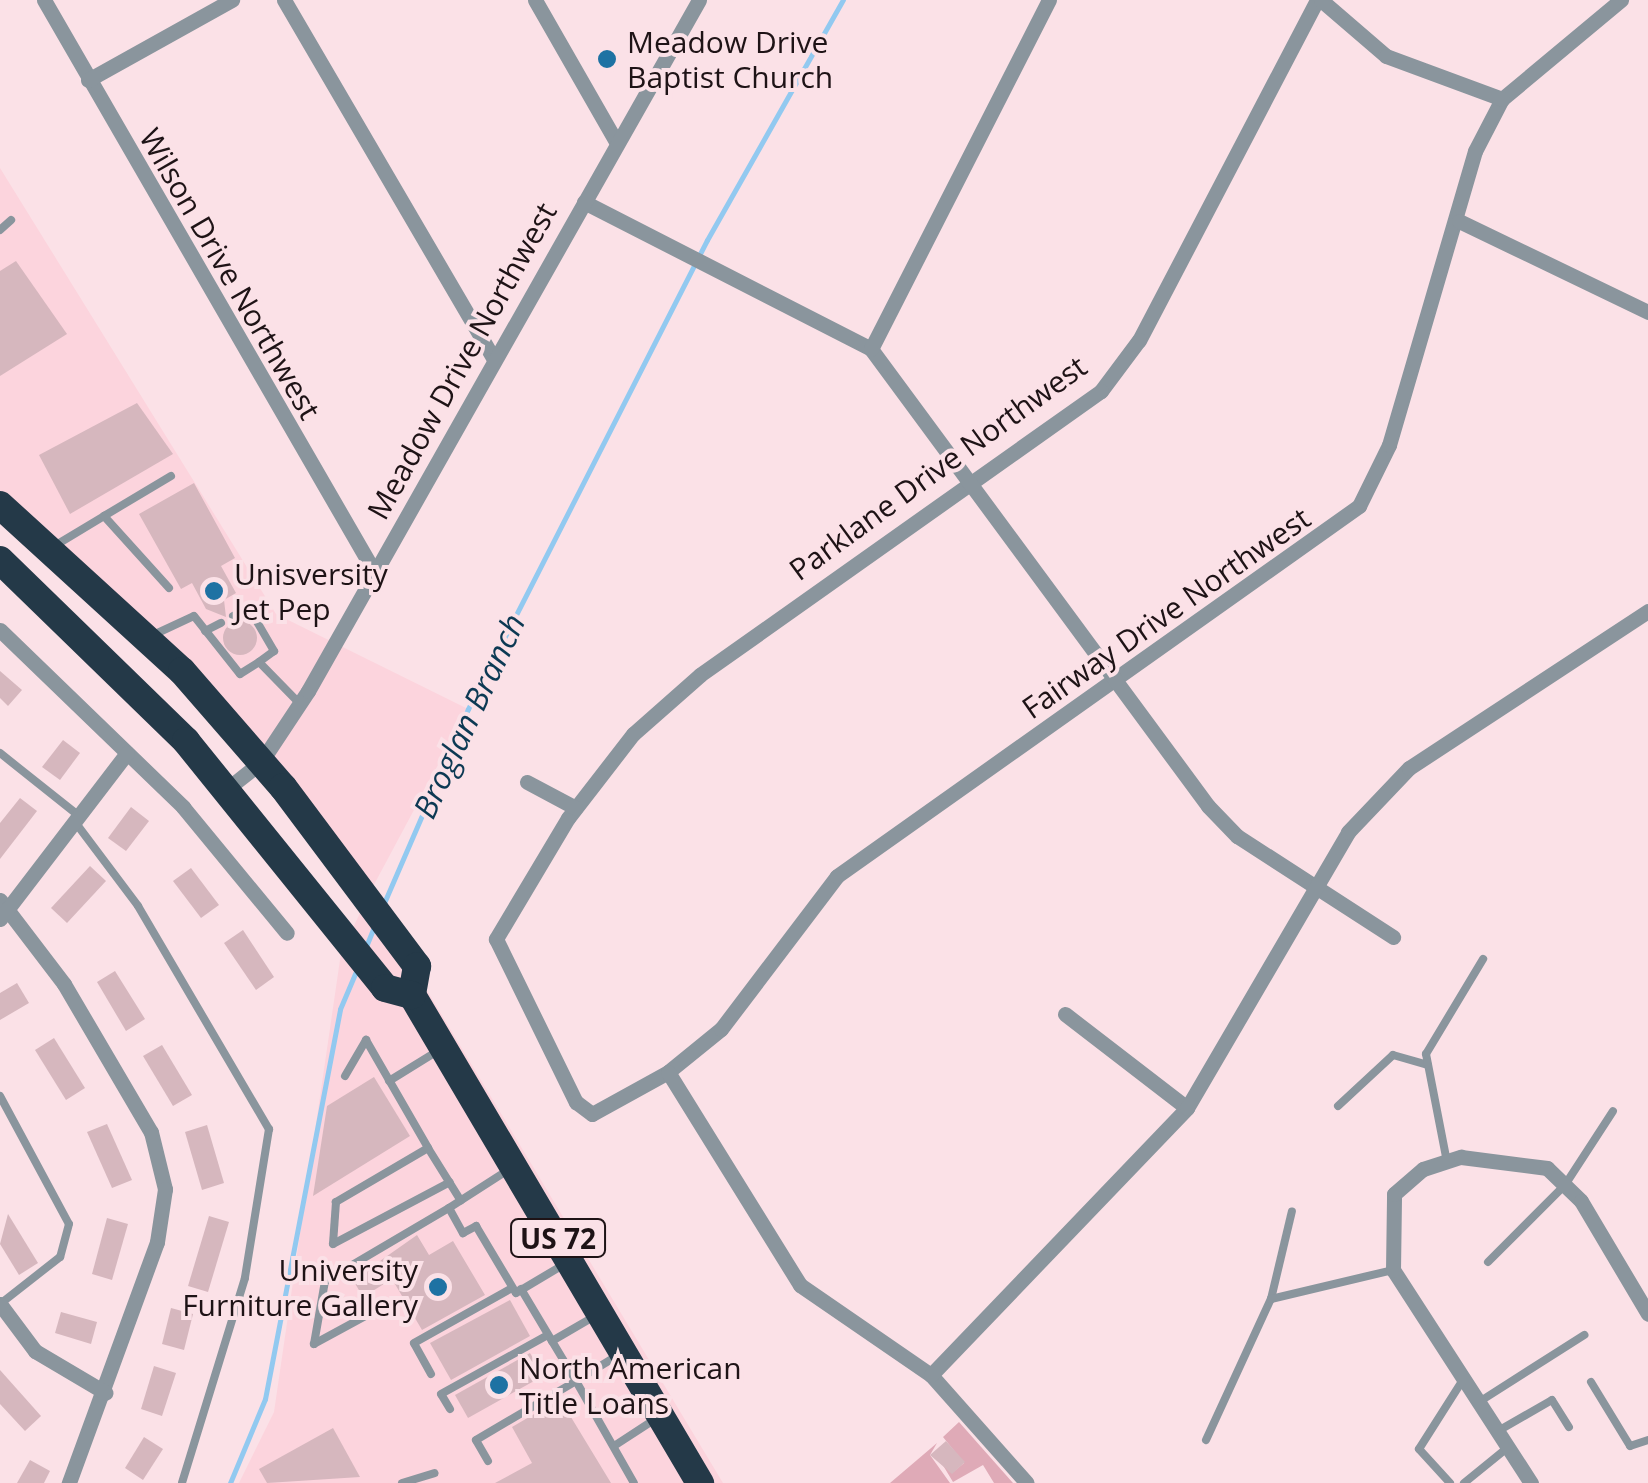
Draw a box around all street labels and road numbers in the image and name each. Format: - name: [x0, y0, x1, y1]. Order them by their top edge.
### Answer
- street label: Wilson Drive Northwest: [132, 122, 328, 426]
- street label: Meadow Drive Northwest: [360, 196, 564, 526]
- street label: Parklane Drive Northwest: [782, 348, 1094, 588]
- street label: Fairway Drive Northwest: [1015, 500, 1317, 726]
- road number: US 72: [508, 1215, 608, 1261]

